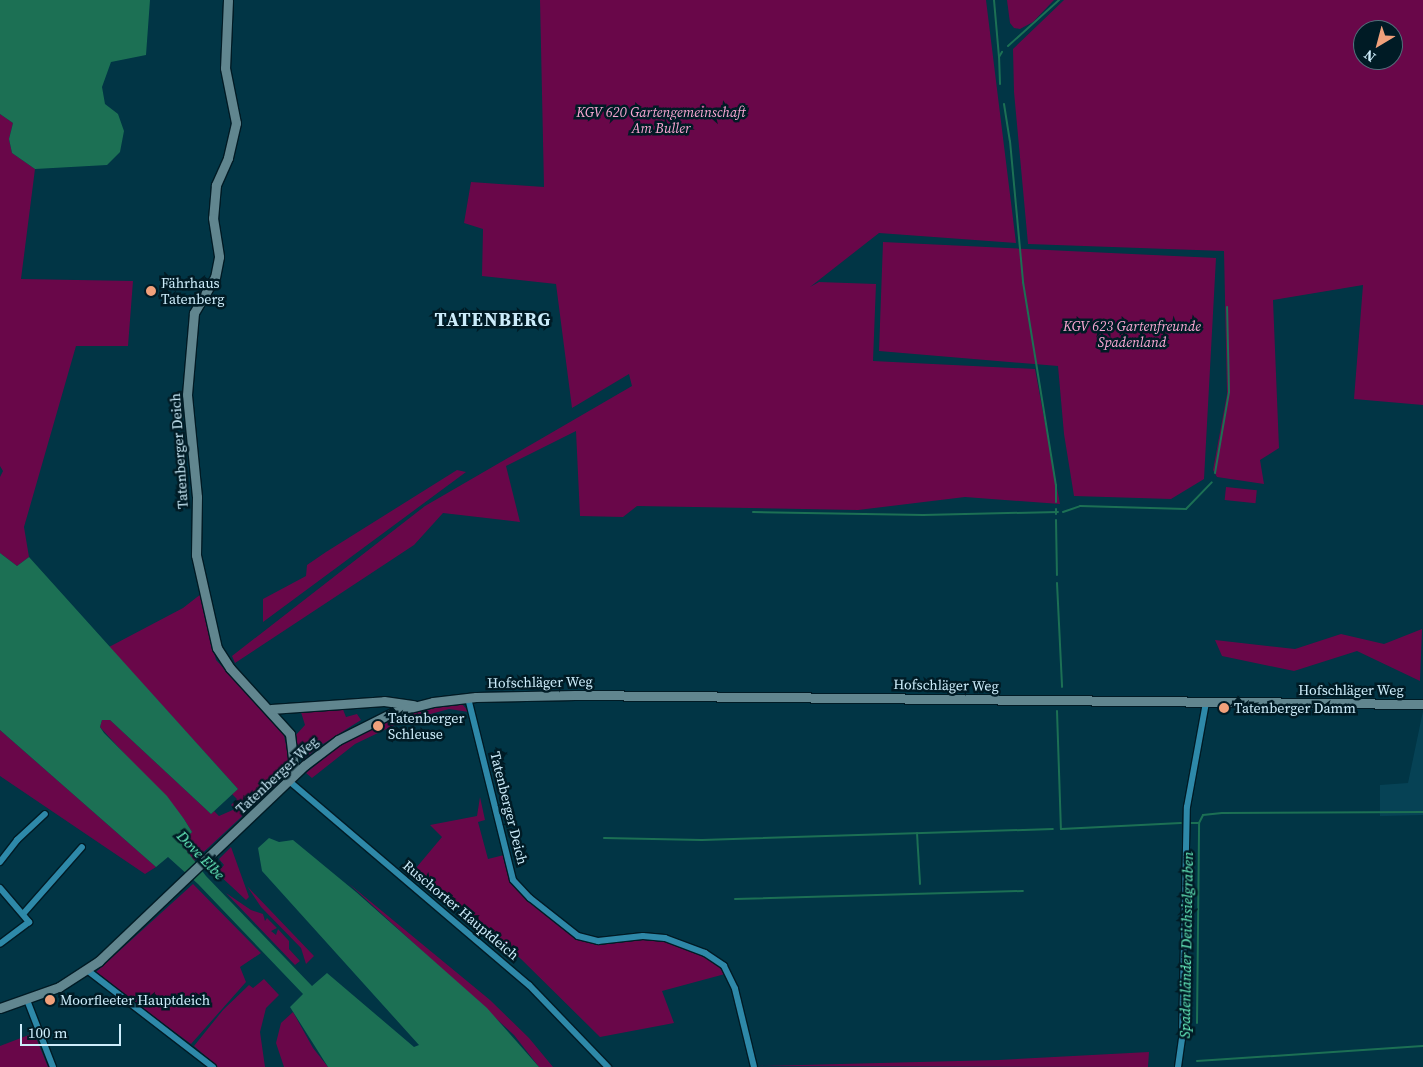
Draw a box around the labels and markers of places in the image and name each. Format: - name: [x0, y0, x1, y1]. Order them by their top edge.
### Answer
- place label: Fährhaus Tatenberg: [161, 275, 224, 308]
- marker: Fährhaus Tatenberg: [145, 285, 157, 297]
- place label: Tatenberger Damm: [1234, 700, 1356, 716]
- marker: Tatenberger Damm: [1218, 702, 1230, 714]
- place label: Tatenberger Schleuse: [388, 710, 464, 742]
- marker: Tatenberger Schleuse: [372, 720, 384, 732]
- place label: Moorfleeter Hauptdeich: [60, 992, 210, 1008]
- marker: Moorfleeter Hauptdeich: [44, 994, 56, 1006]

